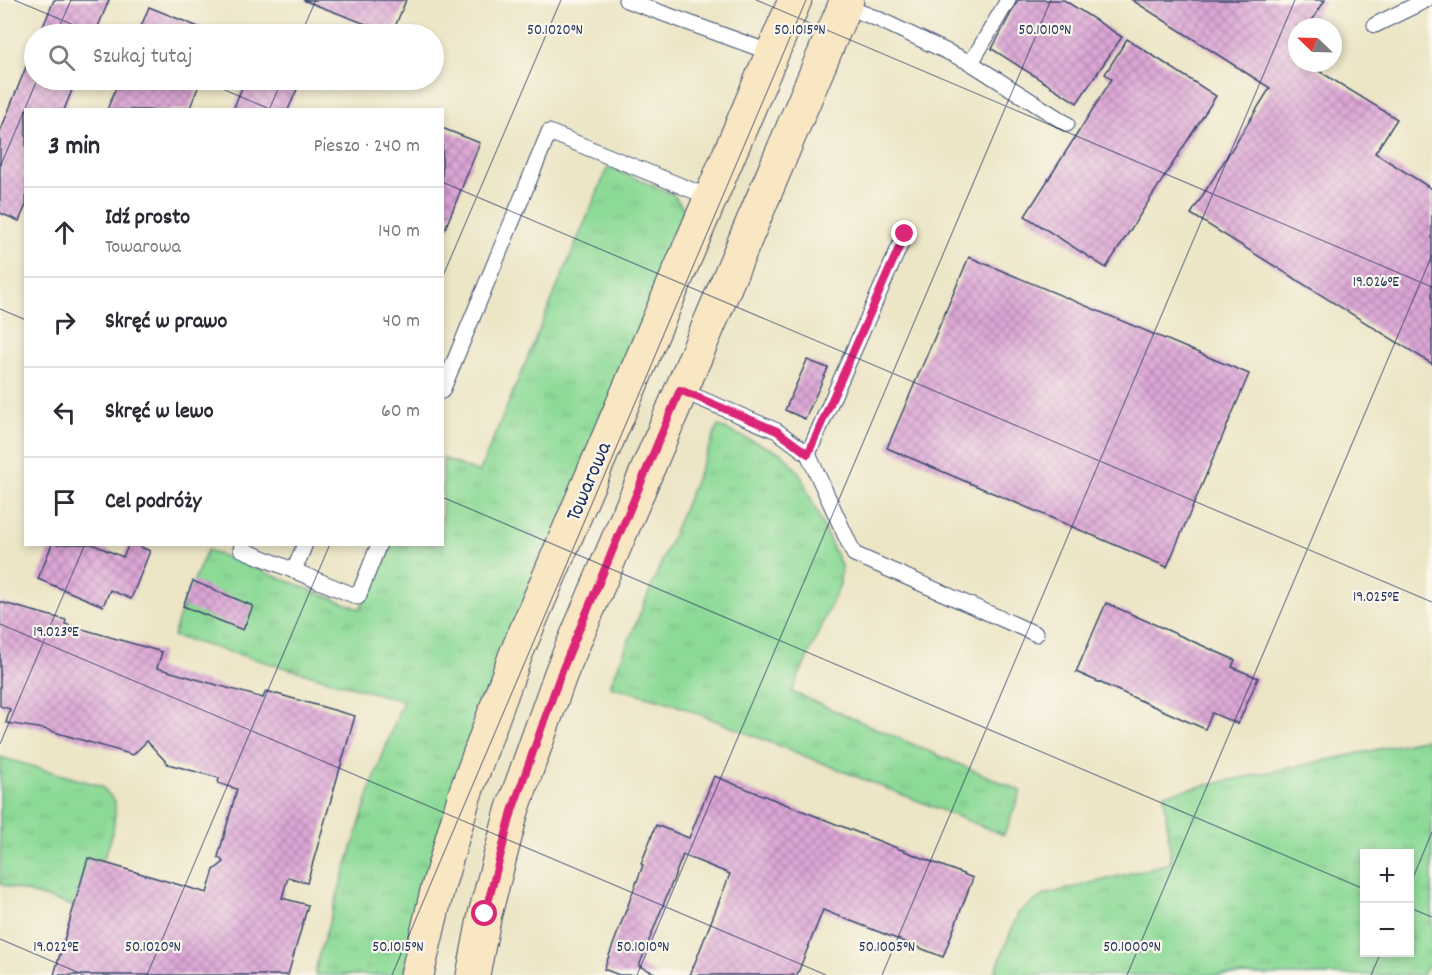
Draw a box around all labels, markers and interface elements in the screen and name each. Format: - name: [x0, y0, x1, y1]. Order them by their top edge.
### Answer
- north arrow: [1288, 18, 1342, 72]
- text: 50.1020°N: [527, 20, 583, 42]
- text: 50.1015°N: [774, 20, 826, 42]
- text: 50.1010°N: [1019, 20, 1071, 42]
- search box: [24, 24, 444, 90]
- icon: search: [45, 41, 78, 74]
- text: Szukaj tutaj: [93, 42, 192, 73]
- text: 3 min: [48, 129, 100, 166]
- text: Pieszo · 240 m: [314, 133, 420, 161]
- text: Idź prosto: [105, 203, 190, 234]
- icon: ahead: [48, 216, 81, 249]
- text: 140 m: [378, 218, 420, 246]
- route end: [891, 220, 917, 246]
- text: Towarowa: [105, 234, 181, 262]
- text: 19.026°E: [1353, 272, 1399, 294]
- icon: right: [48, 306, 81, 339]
- text: Skręć w prawo: [105, 307, 227, 338]
- text: 40 m: [382, 308, 420, 336]
- icon: left: [48, 396, 81, 429]
- text: Skręć w lewo: [105, 397, 214, 428]
- text: 60 m: [381, 398, 420, 426]
- street label: Towarowa: [559, 437, 621, 527]
- icon: arrive: [48, 486, 81, 519]
- text: Cel podróży: [105, 487, 201, 518]
- text: 19.025°E: [1353, 587, 1399, 609]
- text: 19.023°E: [33, 622, 79, 644]
- map controls: [1360, 849, 1414, 957]
- button: +: [1360, 849, 1414, 903]
- route start: [471, 900, 497, 926]
- button: −: [1360, 903, 1414, 957]
- text: 19.022°E: [33, 937, 79, 959]
- text: 50.1020°N: [125, 937, 181, 959]
- text: 50.1015°N: [372, 937, 424, 959]
- text: 50.1010°N: [617, 937, 669, 959]
- text: 50.1005°N: [859, 937, 915, 959]
- text: 50.1000°N: [1103, 937, 1161, 959]

